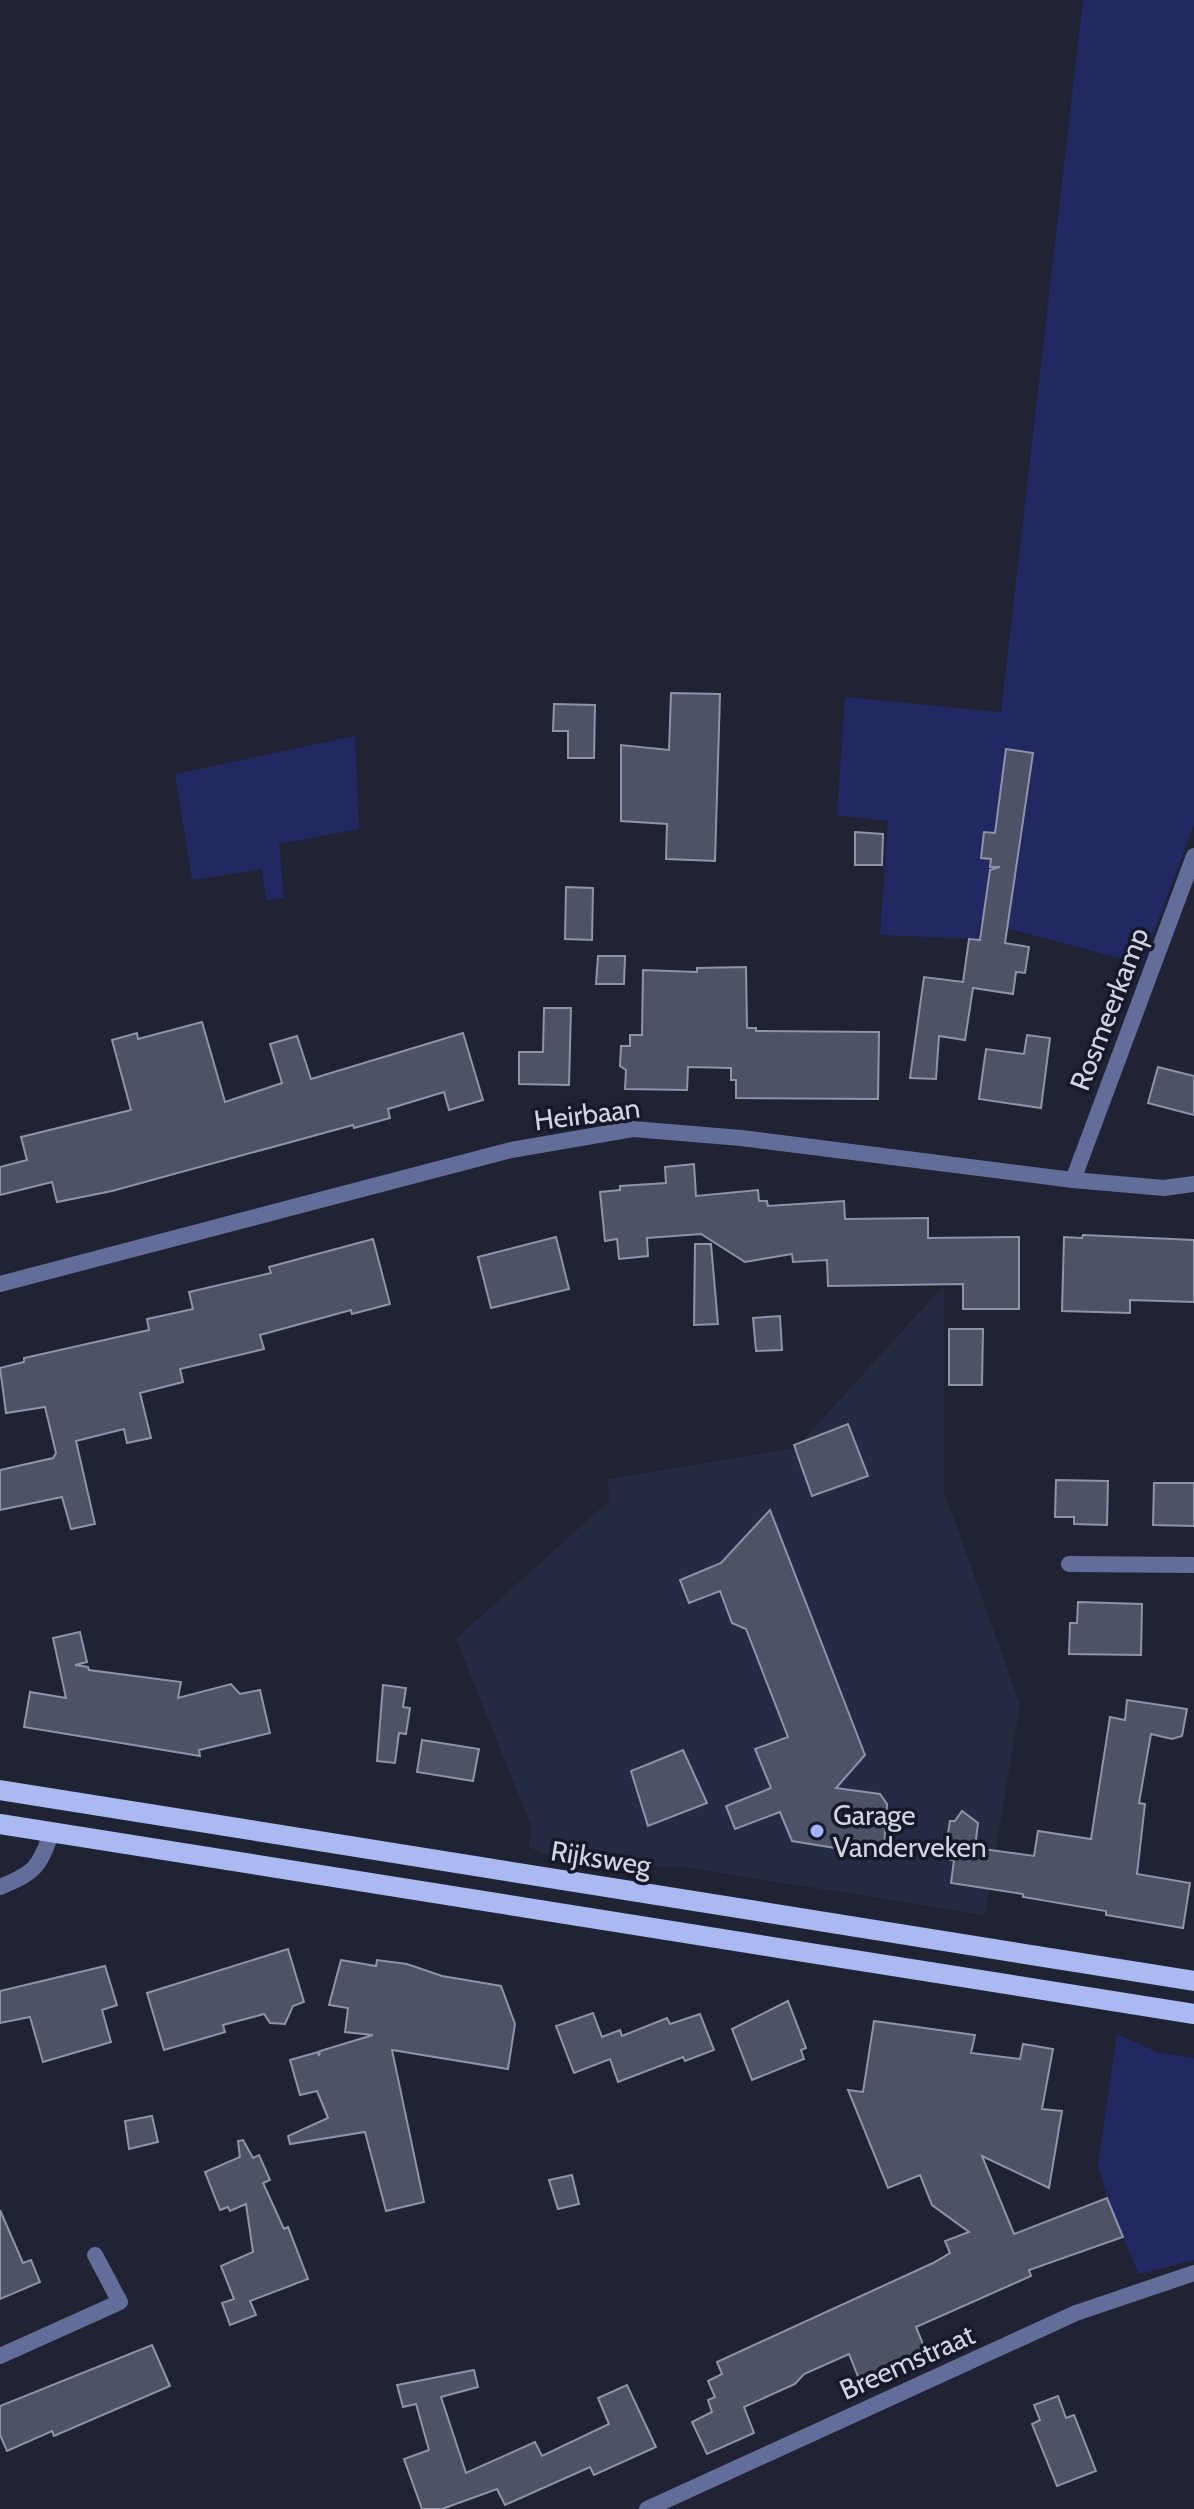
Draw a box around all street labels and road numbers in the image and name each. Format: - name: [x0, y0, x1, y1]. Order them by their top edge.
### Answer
- street label: Rosmeerkamp: [1062, 923, 1156, 1095]
- street label: Heirbaan: [532, 1091, 642, 1137]
- street label: Rijksweg: [548, 1833, 655, 1883]
- street label: Breemstraat: [834, 2317, 980, 2407]

